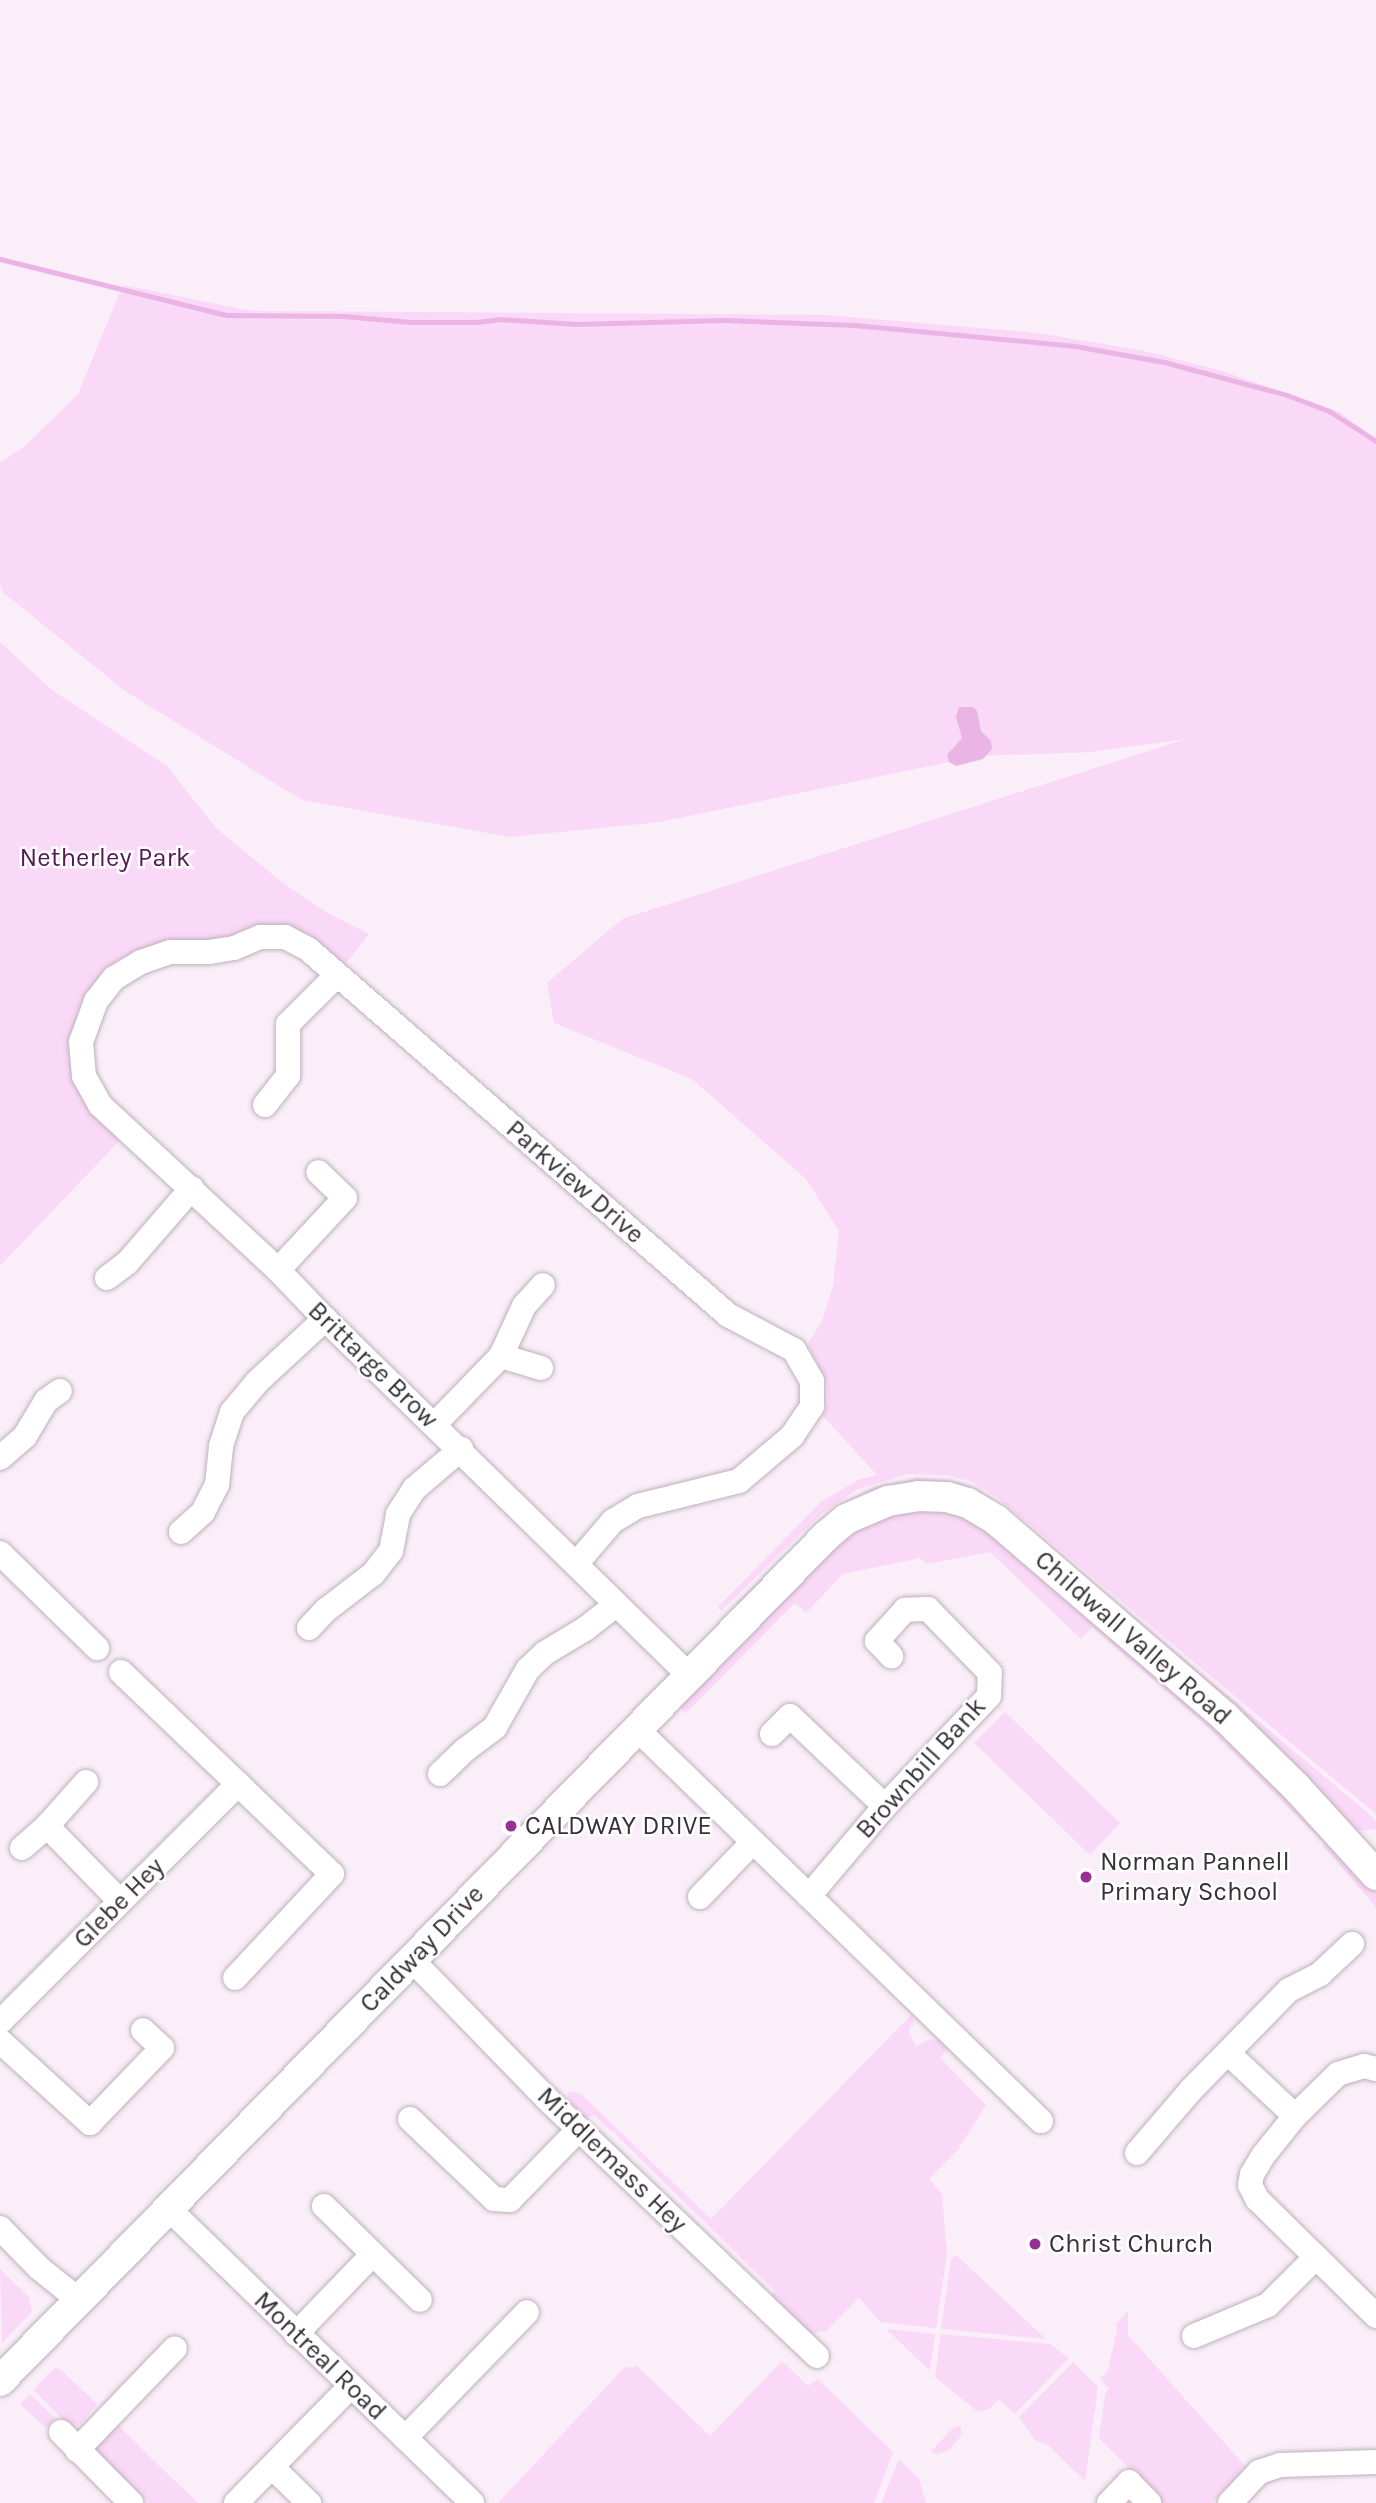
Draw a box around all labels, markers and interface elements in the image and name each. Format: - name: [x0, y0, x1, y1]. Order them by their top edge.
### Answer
- park label: Netherley Park: [19, 842, 191, 874]
- street label: Parkview Drive: [500, 1114, 650, 1250]
- street label: Brittarge Brow: [301, 1295, 445, 1435]
- street label: Childwall Valley Road: [1028, 1544, 1238, 1732]
- street label: Brownbill Bank: [850, 1691, 992, 1845]
- place label: CALDWAY DRIVE: [525, 1810, 712, 1842]
- marker: CALDWAY DRIVE: [503, 1818, 519, 1834]
- place label: Norman Pannell Primary School: [1100, 1846, 1290, 1908]
- street label: Glebe Hey: [67, 1851, 171, 1955]
- marker: Norman Pannell Primary School: [1078, 1869, 1094, 1885]
- street label: Caldway Drive: [353, 1879, 491, 2019]
- street label: Middlemass Hey: [531, 2081, 693, 2239]
- place label: Christ Church: [1049, 2228, 1213, 2260]
- marker: Christ Church: [1027, 2236, 1043, 2252]
- street label: Montreal Road: [247, 2285, 393, 2427]

